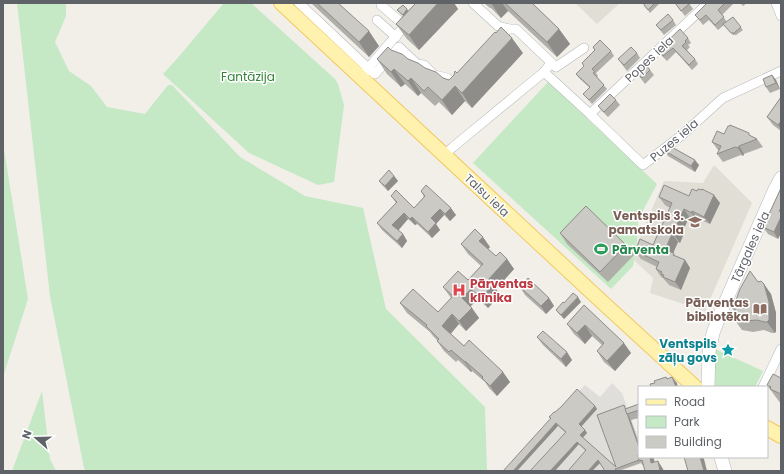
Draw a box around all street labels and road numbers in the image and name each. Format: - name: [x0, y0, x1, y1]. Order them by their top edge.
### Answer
- street label: Popes iela: [621, 32, 677, 86]
- street label: Puzes iela: [646, 115, 702, 165]
- street label: Talsu iela: [461, 170, 513, 220]
- street label: Tārgales iela: [727, 209, 773, 285]

